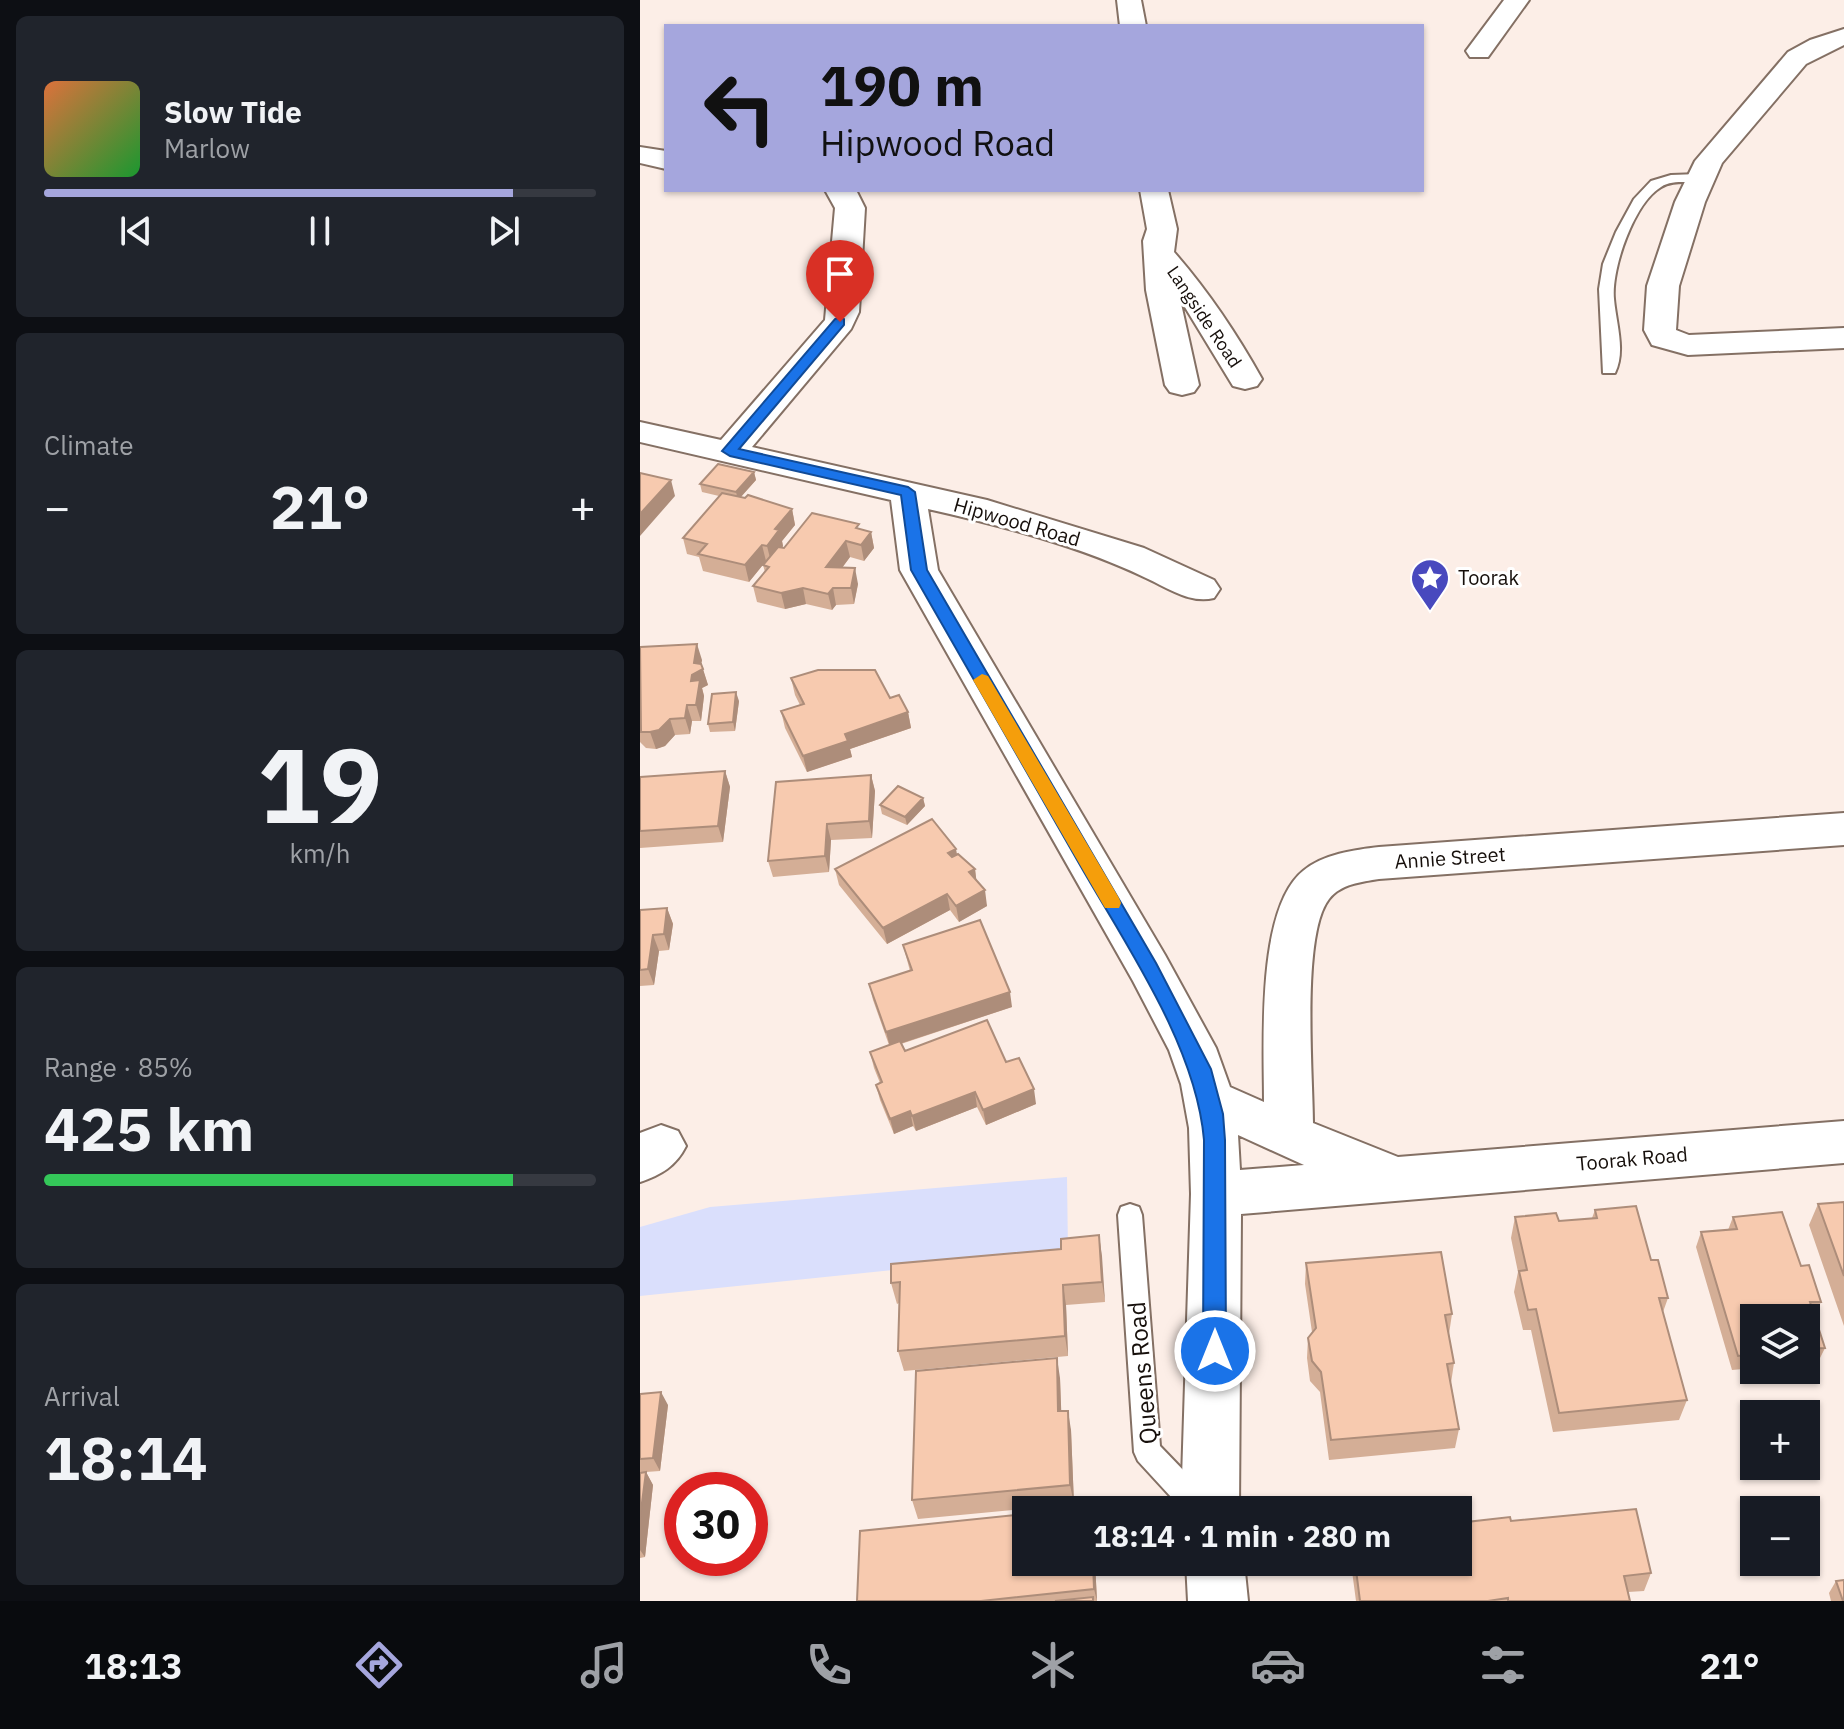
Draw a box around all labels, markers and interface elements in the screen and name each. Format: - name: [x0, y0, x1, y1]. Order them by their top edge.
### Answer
- text: 190 m: [820, 49, 984, 121]
- icon: left: [688, 56, 792, 160]
- text: Slow Tide: [164, 92, 302, 131]
- text: Hipwood Road: [820, 119, 1055, 166]
- text: Marlow: [164, 131, 250, 165]
- icon: previous: [114, 209, 158, 253]
- icon: pause: [298, 209, 342, 253]
- icon: next: [482, 209, 526, 253]
- pin: [806, 240, 874, 322]
- icon: arrive: [818, 252, 862, 296]
- street label: Langside Road: [1162, 262, 1247, 372]
- text: Climate: [44, 428, 134, 462]
- text: 21°: [270, 467, 370, 546]
- text: −: [44, 478, 70, 535]
- text: +: [570, 478, 596, 535]
- street label: Hipwood Road: [951, 491, 1084, 552]
- place icon: Toorak: [1409, 557, 1451, 612]
- place label: Toorak: [1458, 564, 1519, 591]
- text: 19: [258, 716, 382, 852]
- text: km/h: [289, 836, 351, 870]
- street label: Annie Street: [1394, 840, 1506, 875]
- text: Range · 85%: [44, 1050, 193, 1084]
- text: 425 km: [44, 1089, 254, 1168]
- street label: Toorak Road: [1575, 1140, 1689, 1177]
- street label: Queens Road: [1120, 1300, 1164, 1446]
- map controls: [1740, 1304, 1820, 1576]
- button: layers: [1740, 1304, 1820, 1384]
- position arrow: [1173, 1309, 1257, 1393]
- text: Arrival: [44, 1379, 120, 1413]
- button: +: [1740, 1400, 1820, 1480]
- text: 18:14: [44, 1418, 208, 1497]
- speed limit sign: 30: [664, 1472, 768, 1576]
- button: −: [1740, 1496, 1820, 1576]
- text: 18:14 · 1 min · 280 m: [1093, 1516, 1391, 1555]
- icon: directions: [351, 1637, 407, 1693]
- icon: music: [576, 1637, 632, 1693]
- icon: phone: [801, 1637, 857, 1693]
- icon: climate: [1025, 1637, 1081, 1693]
- icon: car: [1250, 1637, 1306, 1693]
- icon: filters: [1475, 1637, 1531, 1693]
- text: 18:13: [84, 1642, 183, 1689]
- text: 21°: [1699, 1642, 1760, 1689]

